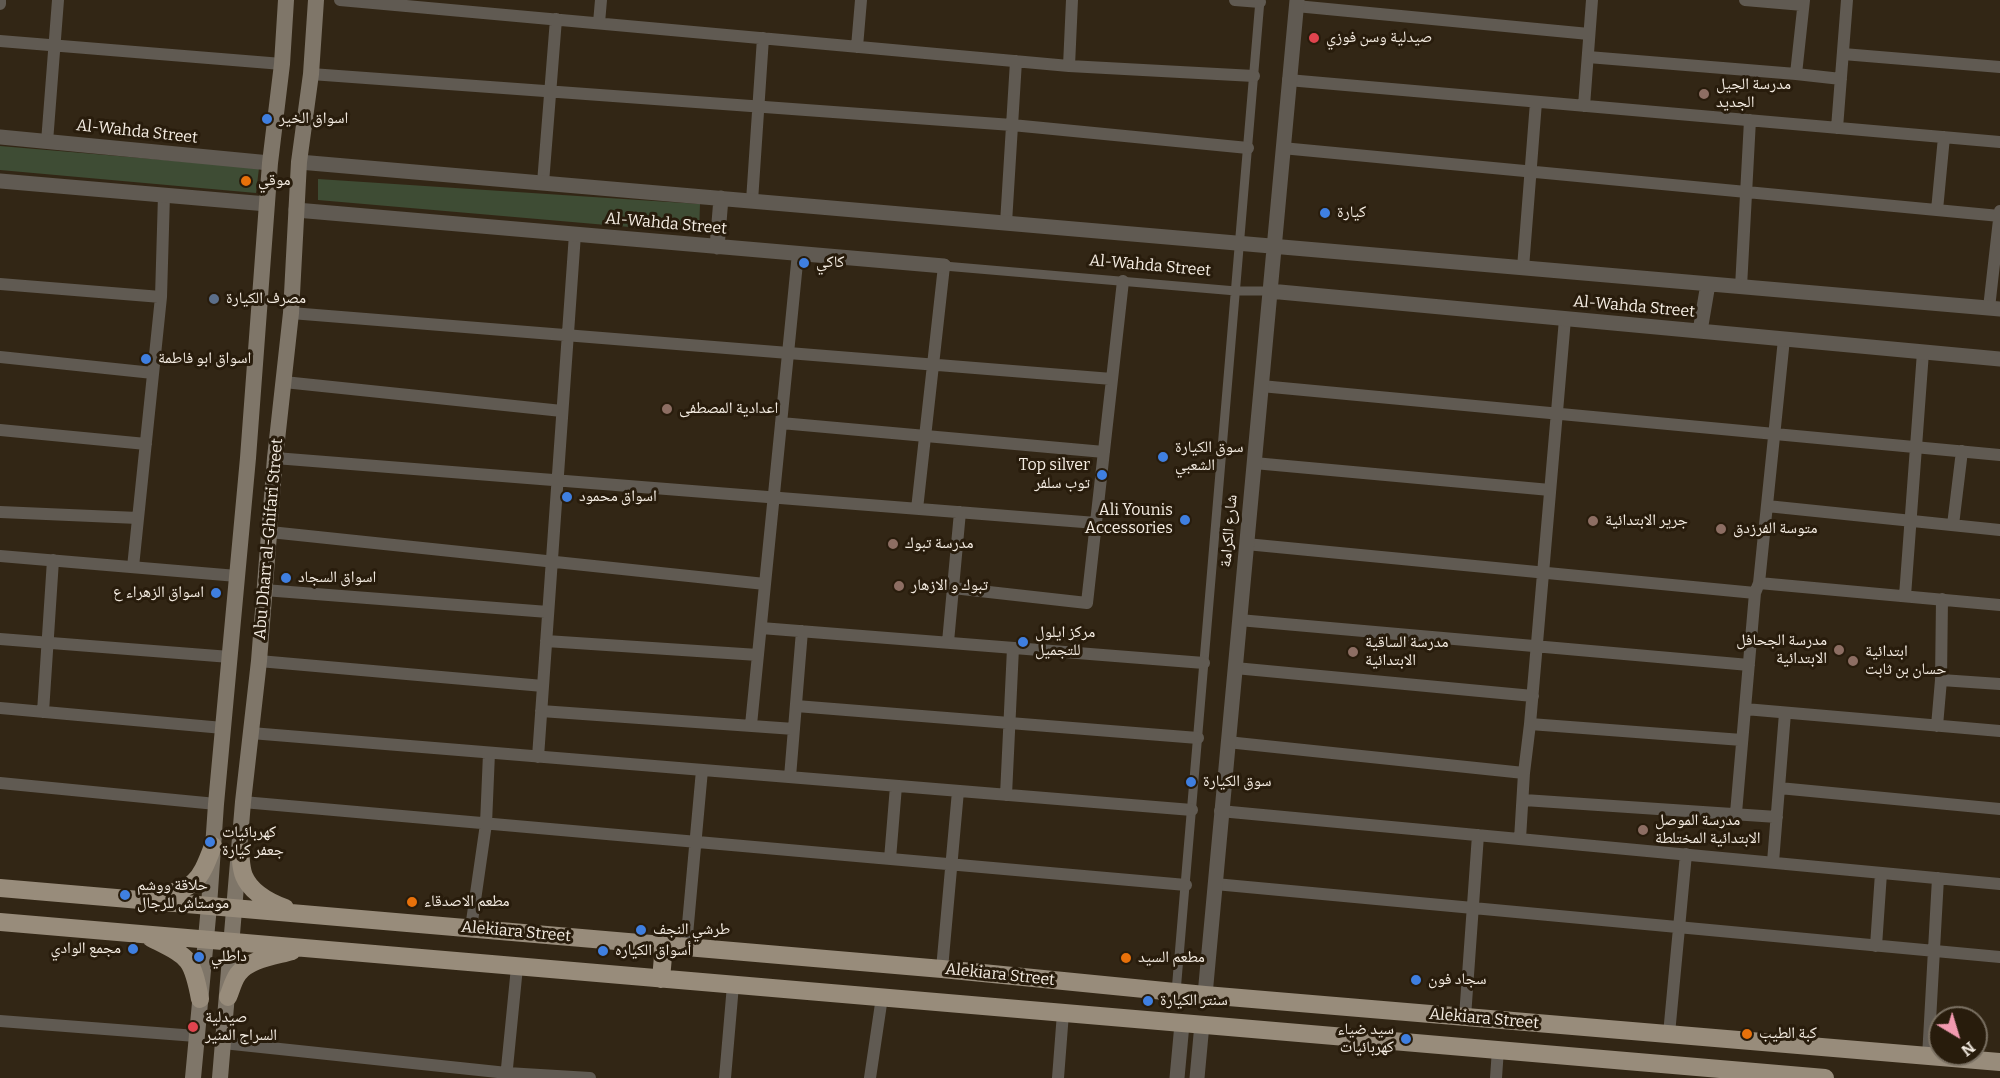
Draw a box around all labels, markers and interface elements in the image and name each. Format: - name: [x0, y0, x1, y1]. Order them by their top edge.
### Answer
- place label: صيدلية وسن فوزي: [1326, 28, 1432, 48]
- marker: صيدلية وسن فوزي: [1307, 31, 1321, 45]
- place label: مدرسة الجيل الجديد: [1716, 75, 1791, 113]
- marker: مدرسة الجيل الجديد: [1697, 87, 1711, 101]
- place label: اسواق الخير: [279, 109, 348, 129]
- marker: اسواق الخير: [260, 112, 274, 126]
- street label: Al-Wahda Street: [75, 116, 199, 148]
- place label: موقي: [258, 171, 290, 191]
- marker: موقي: [239, 174, 253, 188]
- place label: كيارة: [1337, 203, 1366, 223]
- marker: كيارة: [1318, 206, 1332, 220]
- street label: Al-Wahda Street: [604, 209, 728, 239]
- street label: Al-Wahda Street: [1088, 251, 1212, 281]
- place label: كاكي: [816, 253, 844, 273]
- marker: كاكي: [797, 256, 811, 270]
- place label: مصرف الكيارة: [226, 289, 306, 309]
- marker: مصرف الكيارة: [207, 292, 221, 306]
- street label: Al-Wahda Street: [1572, 292, 1696, 322]
- place label: اسواق ابو فاطمة: [158, 349, 251, 369]
- marker: اسواق ابو فاطمة: [139, 352, 153, 366]
- place label: اعدادية المصطفى: [679, 399, 778, 419]
- marker: اعدادية المصطفى: [660, 402, 674, 416]
- street label: Abu Dharr al-Ghifari Street: [251, 438, 287, 640]
- place label: سوق الكيارة الشعبي: [1175, 438, 1244, 476]
- marker: سوق الكيارة الشعبي: [1156, 450, 1170, 464]
- place label: Top silver توب سلفر: [1019, 456, 1090, 494]
- marker: Top silver توب سلفر: [1095, 468, 1109, 482]
- place label: اسواق محمود: [579, 487, 657, 507]
- marker: اسواق محمود: [560, 490, 574, 504]
- street label: شارع الكرامة: [1216, 494, 1242, 568]
- place label: Ali Younis Accessories: [1085, 501, 1173, 539]
- place label: جرير الابتدائية: [1605, 511, 1688, 531]
- marker: Ali Younis Accessories: [1178, 513, 1192, 527]
- marker: جرير الابتدائية: [1586, 514, 1600, 528]
- place label: متوسة الفرزدق: [1733, 519, 1818, 539]
- marker: متوسة الفرزدق: [1714, 522, 1728, 536]
- place label: مدرسة تبوك: [905, 534, 974, 554]
- marker: مدرسة تبوك: [886, 537, 900, 551]
- place label: اسواق السجاد: [298, 568, 376, 588]
- marker: اسواق السجاد: [279, 571, 293, 585]
- place label: تبوك و الازهار: [911, 576, 988, 596]
- marker: تبوك و الازهار: [892, 579, 906, 593]
- place label: اسواق الزهراء ع: [113, 583, 204, 603]
- marker: اسواق الزهراء ع: [209, 586, 223, 600]
- place label: مركز ايلول للتجميل: [1035, 623, 1095, 661]
- place label: مدرسة الجحافل الابتدائية: [1736, 631, 1827, 669]
- place label: مدرسة الساقية الابتدائية: [1365, 633, 1449, 671]
- marker: مركز ايلول للتجميل: [1016, 635, 1030, 649]
- place label: ابتدائية حسان بن ثابت: [1865, 642, 1946, 680]
- marker: مدرسة الجحافل الابتدائية: [1832, 643, 1846, 657]
- marker: مدرسة الساقية الابتدائية: [1346, 645, 1360, 659]
- marker: ابتدائية حسان بن ثابت: [1846, 654, 1860, 668]
- place label: سوق الكيارة: [1203, 772, 1272, 792]
- marker: سوق الكيارة: [1184, 775, 1198, 789]
- place label: مدرسة الموصل الابتدائية المختلطة: [1655, 811, 1761, 849]
- place label: كهربائيات جعفر كيارة: [222, 823, 284, 861]
- marker: مدرسة الموصل الابتدائية المختلطة: [1636, 823, 1650, 837]
- marker: كهربائيات جعفر كيارة: [203, 835, 217, 849]
- place label: حلاقة ووشم موستاش للرجال: [137, 876, 229, 914]
- marker: حلاقة ووشم موستاش للرجال: [118, 888, 132, 902]
- place label: مطعم الاصدقاء: [424, 892, 510, 912]
- marker: مطعم الاصدقاء: [405, 895, 419, 909]
- street label: Alekiara Street: [460, 918, 572, 946]
- place label: طرشي النجف: [653, 920, 730, 940]
- marker: طرشي النجف: [634, 923, 648, 937]
- place label: مجمع الوادي: [51, 939, 121, 959]
- place label: أسواق الكياره: [615, 941, 691, 961]
- marker: مجمع الوادي: [126, 942, 140, 956]
- marker: أسواق الكياره: [596, 944, 610, 958]
- place label: داطلي: [211, 947, 247, 967]
- place label: مطعم السيد: [1138, 948, 1205, 968]
- marker: داطلي: [192, 950, 206, 964]
- marker: مطعم السيد: [1119, 951, 1133, 965]
- street label: Alekiara Street: [944, 960, 1056, 990]
- place label: سجاد فون: [1428, 970, 1487, 990]
- marker: سجاد فون: [1409, 973, 1423, 987]
- place label: سنتر الكيارة: [1160, 991, 1228, 1011]
- marker: سنتر الكيارة: [1141, 994, 1155, 1008]
- street label: Alekiara Street: [1428, 1005, 1540, 1033]
- north arrow: [1928, 1006, 1988, 1066]
- place label: صيدلية السراج المنير: [205, 1008, 277, 1046]
- marker: صيدلية السراج المنير: [186, 1020, 200, 1034]
- place label: سيد ضياء كهربائيات: [1338, 1020, 1394, 1058]
- place label: كبة الطيب: [1759, 1024, 1817, 1044]
- marker: كبة الطيب: [1740, 1027, 1754, 1041]
- marker: سيد ضياء كهربائيات: [1399, 1032, 1413, 1046]
- text: N: [1957, 1038, 1979, 1060]

